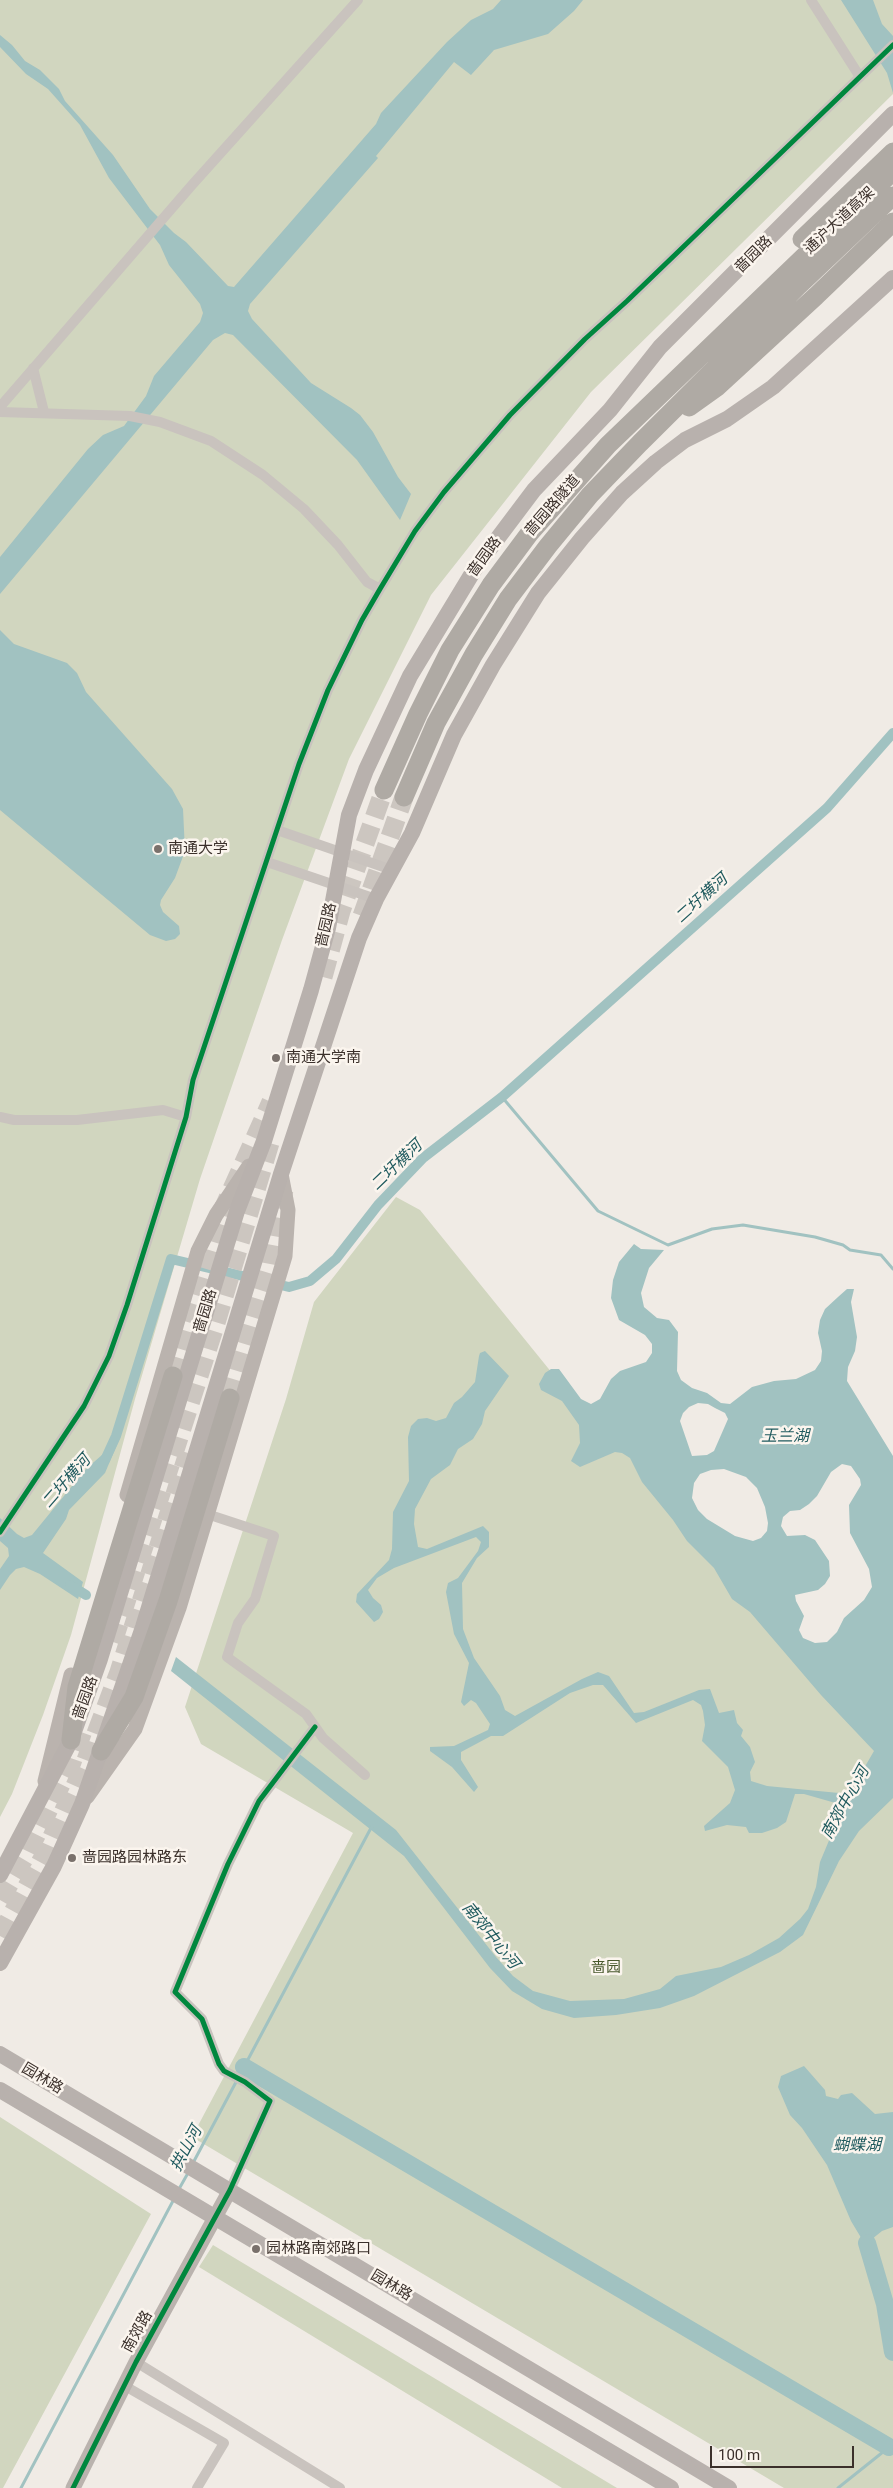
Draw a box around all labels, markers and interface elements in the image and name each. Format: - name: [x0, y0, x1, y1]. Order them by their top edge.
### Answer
- street label: 通沪大道高架: [801, 184, 879, 258]
- street label: 啬园路: [732, 233, 776, 277]
- street label: 啬园路隧道: [522, 472, 584, 540]
- street label: 啬园路: [464, 534, 506, 580]
- place label: 南通大学: [168, 840, 228, 858]
- marker: 南通大学: [152, 843, 164, 855]
- water label: 二圩横河: [672, 870, 732, 928]
- street label: 啬园路: [313, 901, 341, 949]
- place label: 南通大学南: [286, 1049, 361, 1067]
- marker: 南通大学南: [270, 1052, 282, 1064]
- water label: 二圩横河: [367, 1137, 427, 1195]
- street label: 啬园路: [191, 1287, 221, 1335]
- water label: 玉兰湖: [761, 1427, 809, 1447]
- water label: 二圩横河: [39, 1452, 95, 1512]
- street label: 啬园路: [70, 1674, 102, 1722]
- water label: 南郊中心河: [818, 1763, 874, 1843]
- place label: 啬园路园林路东: [82, 1849, 187, 1867]
- marker: 啬园路园林路东: [66, 1852, 78, 1864]
- water label: 南郊中心河: [457, 1899, 523, 1973]
- park label: 啬园: [591, 1959, 621, 1977]
- street label: 园林路: [18, 2060, 66, 2098]
- water label: 拱山河: [167, 2123, 207, 2175]
- water label: 蝴蝶湖: [833, 2136, 881, 2156]
- place label: 园林路南郊路口: [266, 2240, 371, 2258]
- marker: 园林路南郊路口: [250, 2243, 262, 2255]
- street label: 园林路: [367, 2267, 415, 2305]
- street label: 南郊路: [119, 2308, 157, 2356]
- scale bar: [713, 2436, 857, 2468]
- text: 100 m: [718, 2446, 760, 2464]

